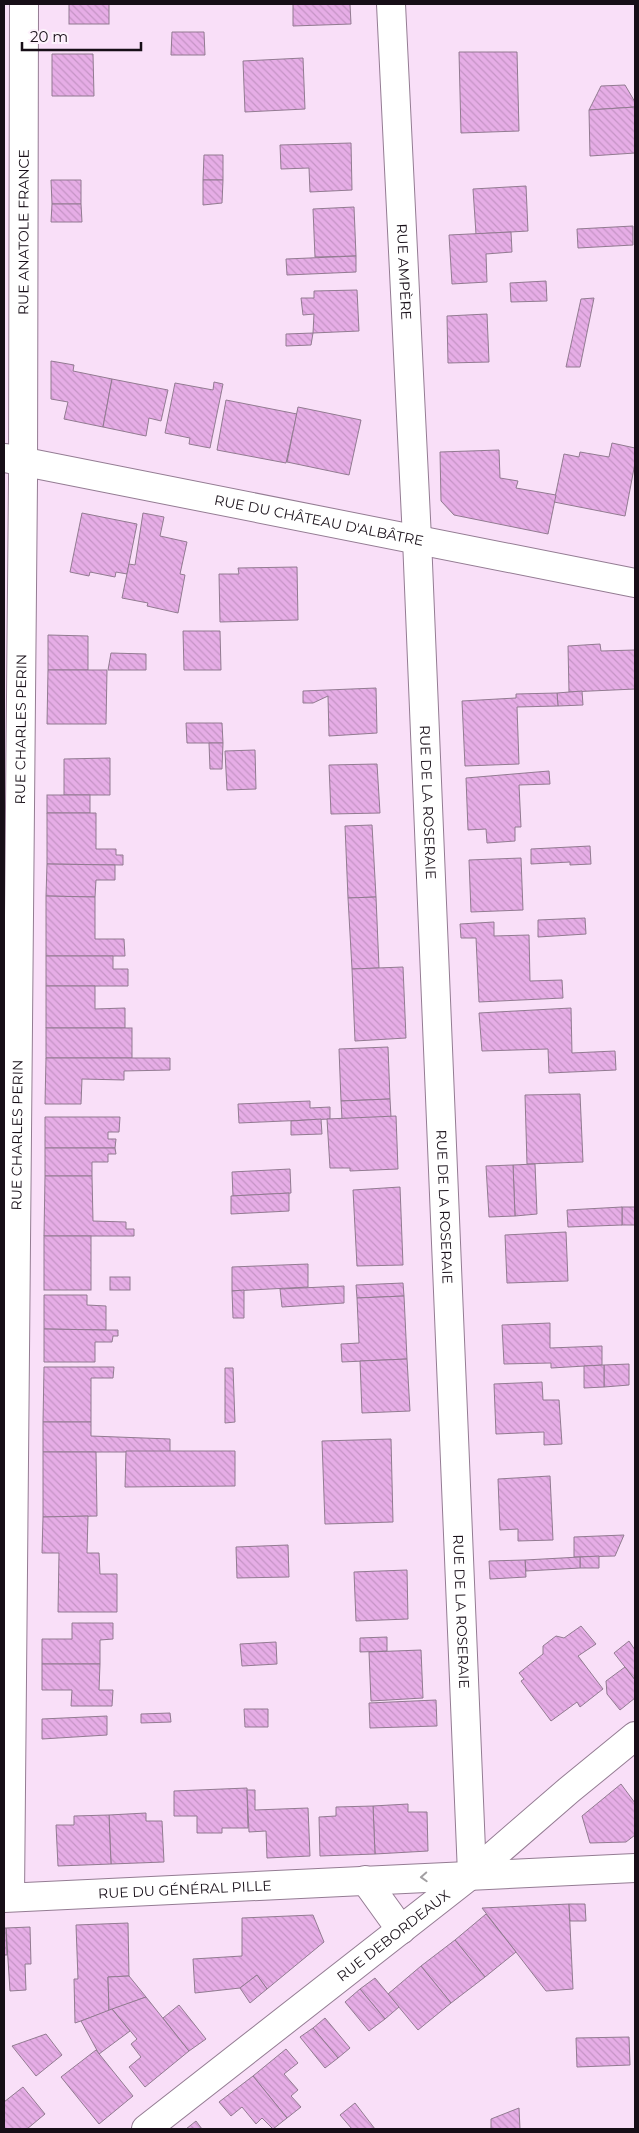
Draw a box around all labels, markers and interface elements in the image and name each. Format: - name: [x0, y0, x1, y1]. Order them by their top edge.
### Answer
- scale bar: [22, 20, 141, 52]
- text: 20 m: [30, 27, 68, 46]
- street label: RUE ANATOLE FRANCE: [14, 149, 33, 315]
- street label: RUE AMPÈRE: [393, 223, 415, 320]
- street label: RUE DU CHÂTEAU D'ALBÂTRE: [213, 491, 425, 550]
- street label: RUE CHARLES PERIN: [11, 654, 30, 804]
- street label: RUE DE LA ROSERAIE: [416, 725, 440, 880]
- street label: RUE CHARLES PERIN: [7, 1060, 27, 1210]
- street label: RUE DE LA ROSERAIE: [432, 1129, 457, 1284]
- street label: RUE DE LA ROSERAIE: [449, 1534, 473, 1689]
- one-way arrow: [419, 1872, 427, 1883]
- street label: RUE DU GÉNÉRAL PILLE: [98, 1876, 272, 1903]
- street label: RUE DEBORDEAUX: [333, 1886, 453, 1985]

